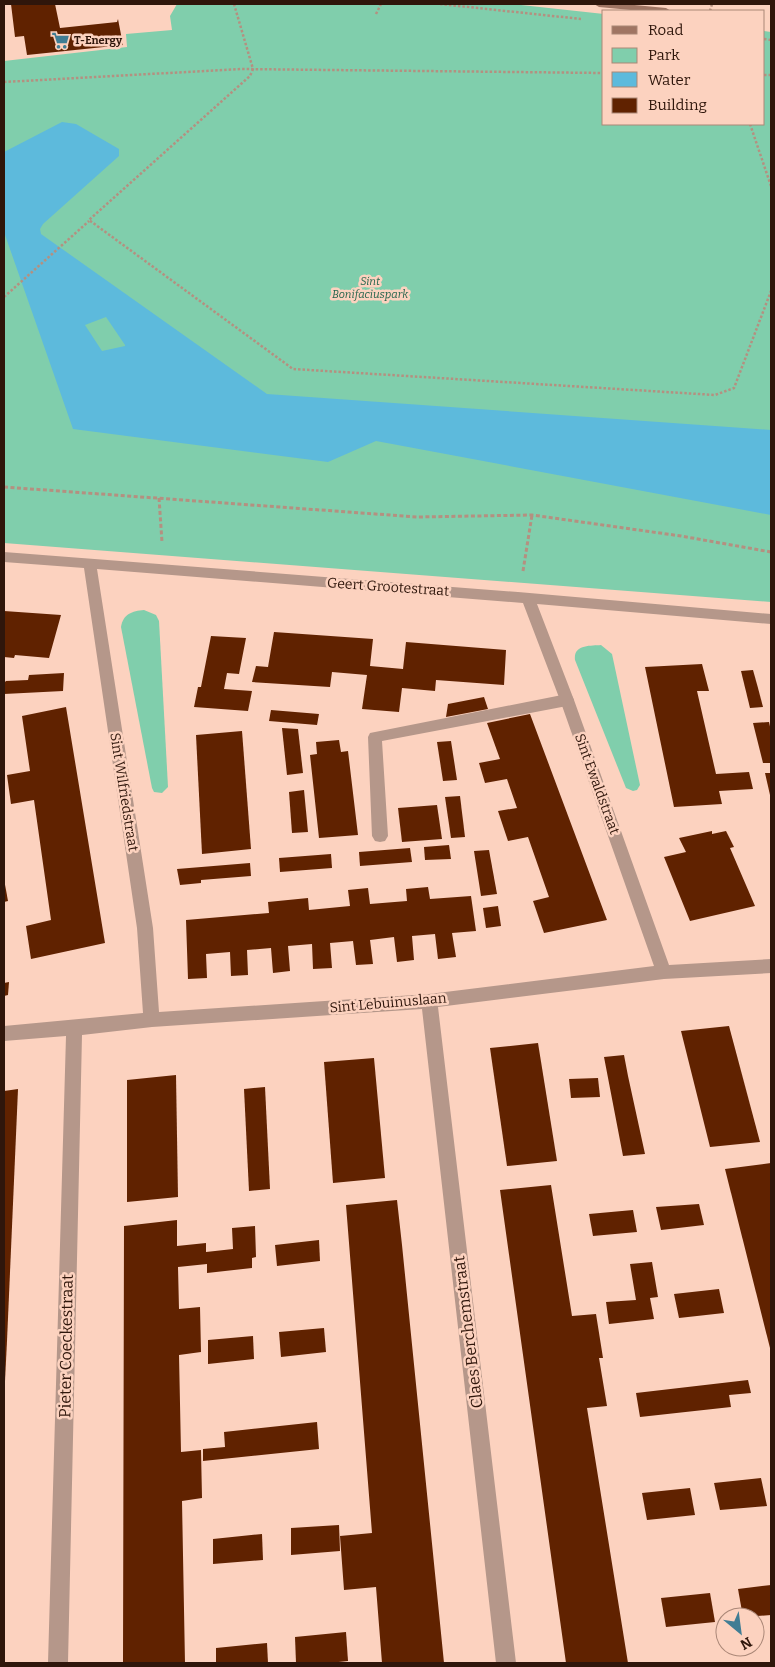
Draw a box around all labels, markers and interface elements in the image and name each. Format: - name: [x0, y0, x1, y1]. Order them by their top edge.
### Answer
- legend: [602, 10, 765, 125]
- text: Road: [648, 21, 683, 39]
- supermarket icon: T-Energy: [50, 30, 70, 50]
- place label: T-Energy: [74, 34, 123, 47]
- text: Park: [648, 46, 680, 64]
- text: Water: [648, 71, 691, 89]
- text: Building: [648, 96, 707, 114]
- park label: Sint Bonifaciuspark: [332, 275, 409, 301]
- street label: Geert Grootestraat: [326, 574, 450, 600]
- street label: Sint Wilfriedstraat: [106, 731, 142, 853]
- street label: Sint Ewaldstraat: [571, 731, 623, 837]
- street label: Sint Lebuinuslaan: [329, 989, 447, 1017]
- street label: Claes Berchemstraat: [449, 1255, 487, 1409]
- street label: Pieter Coeckestraat: [55, 1274, 77, 1418]
- north arrow: [715, 1607, 765, 1657]
- text: N: [737, 1633, 755, 1653]

